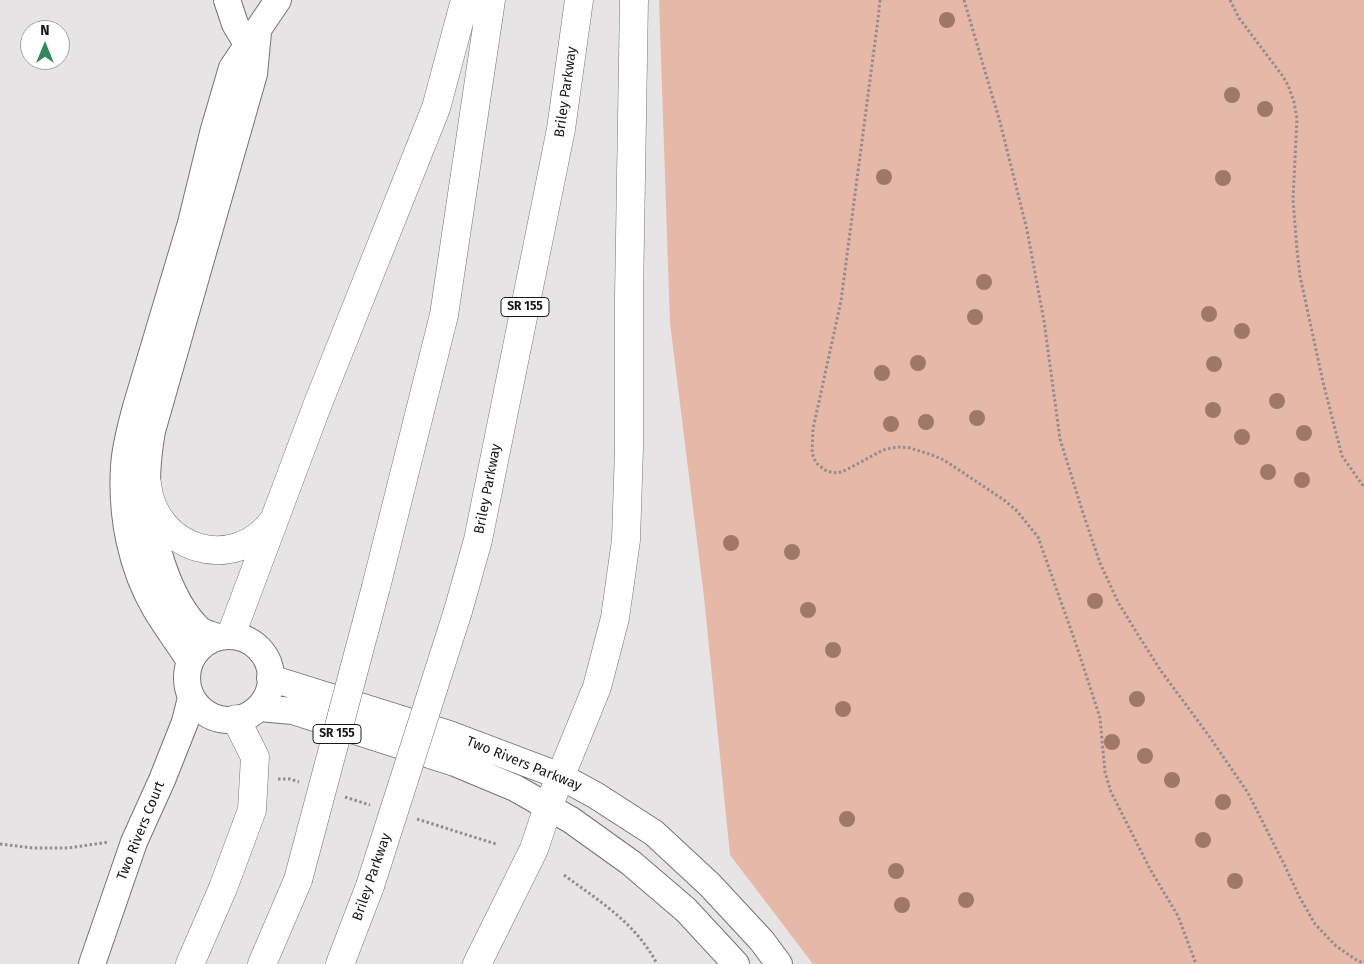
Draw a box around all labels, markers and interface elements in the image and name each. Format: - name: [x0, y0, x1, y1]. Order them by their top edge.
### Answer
- north arrow: [20, 20, 70, 70]
- text: N: [40, 22, 50, 39]
- street label: Briley Parkway: [551, 45, 581, 139]
- road number: SR 155: [501, 298, 549, 316]
- street label: Briley Parkway: [471, 442, 505, 536]
- road number: SR 155: [313, 724, 361, 744]
- street label: Two Rivers Parkway: [464, 733, 584, 795]
- street label: Two Rivers Court: [113, 779, 169, 883]
- street label: Briley Parkway: [349, 831, 395, 923]

